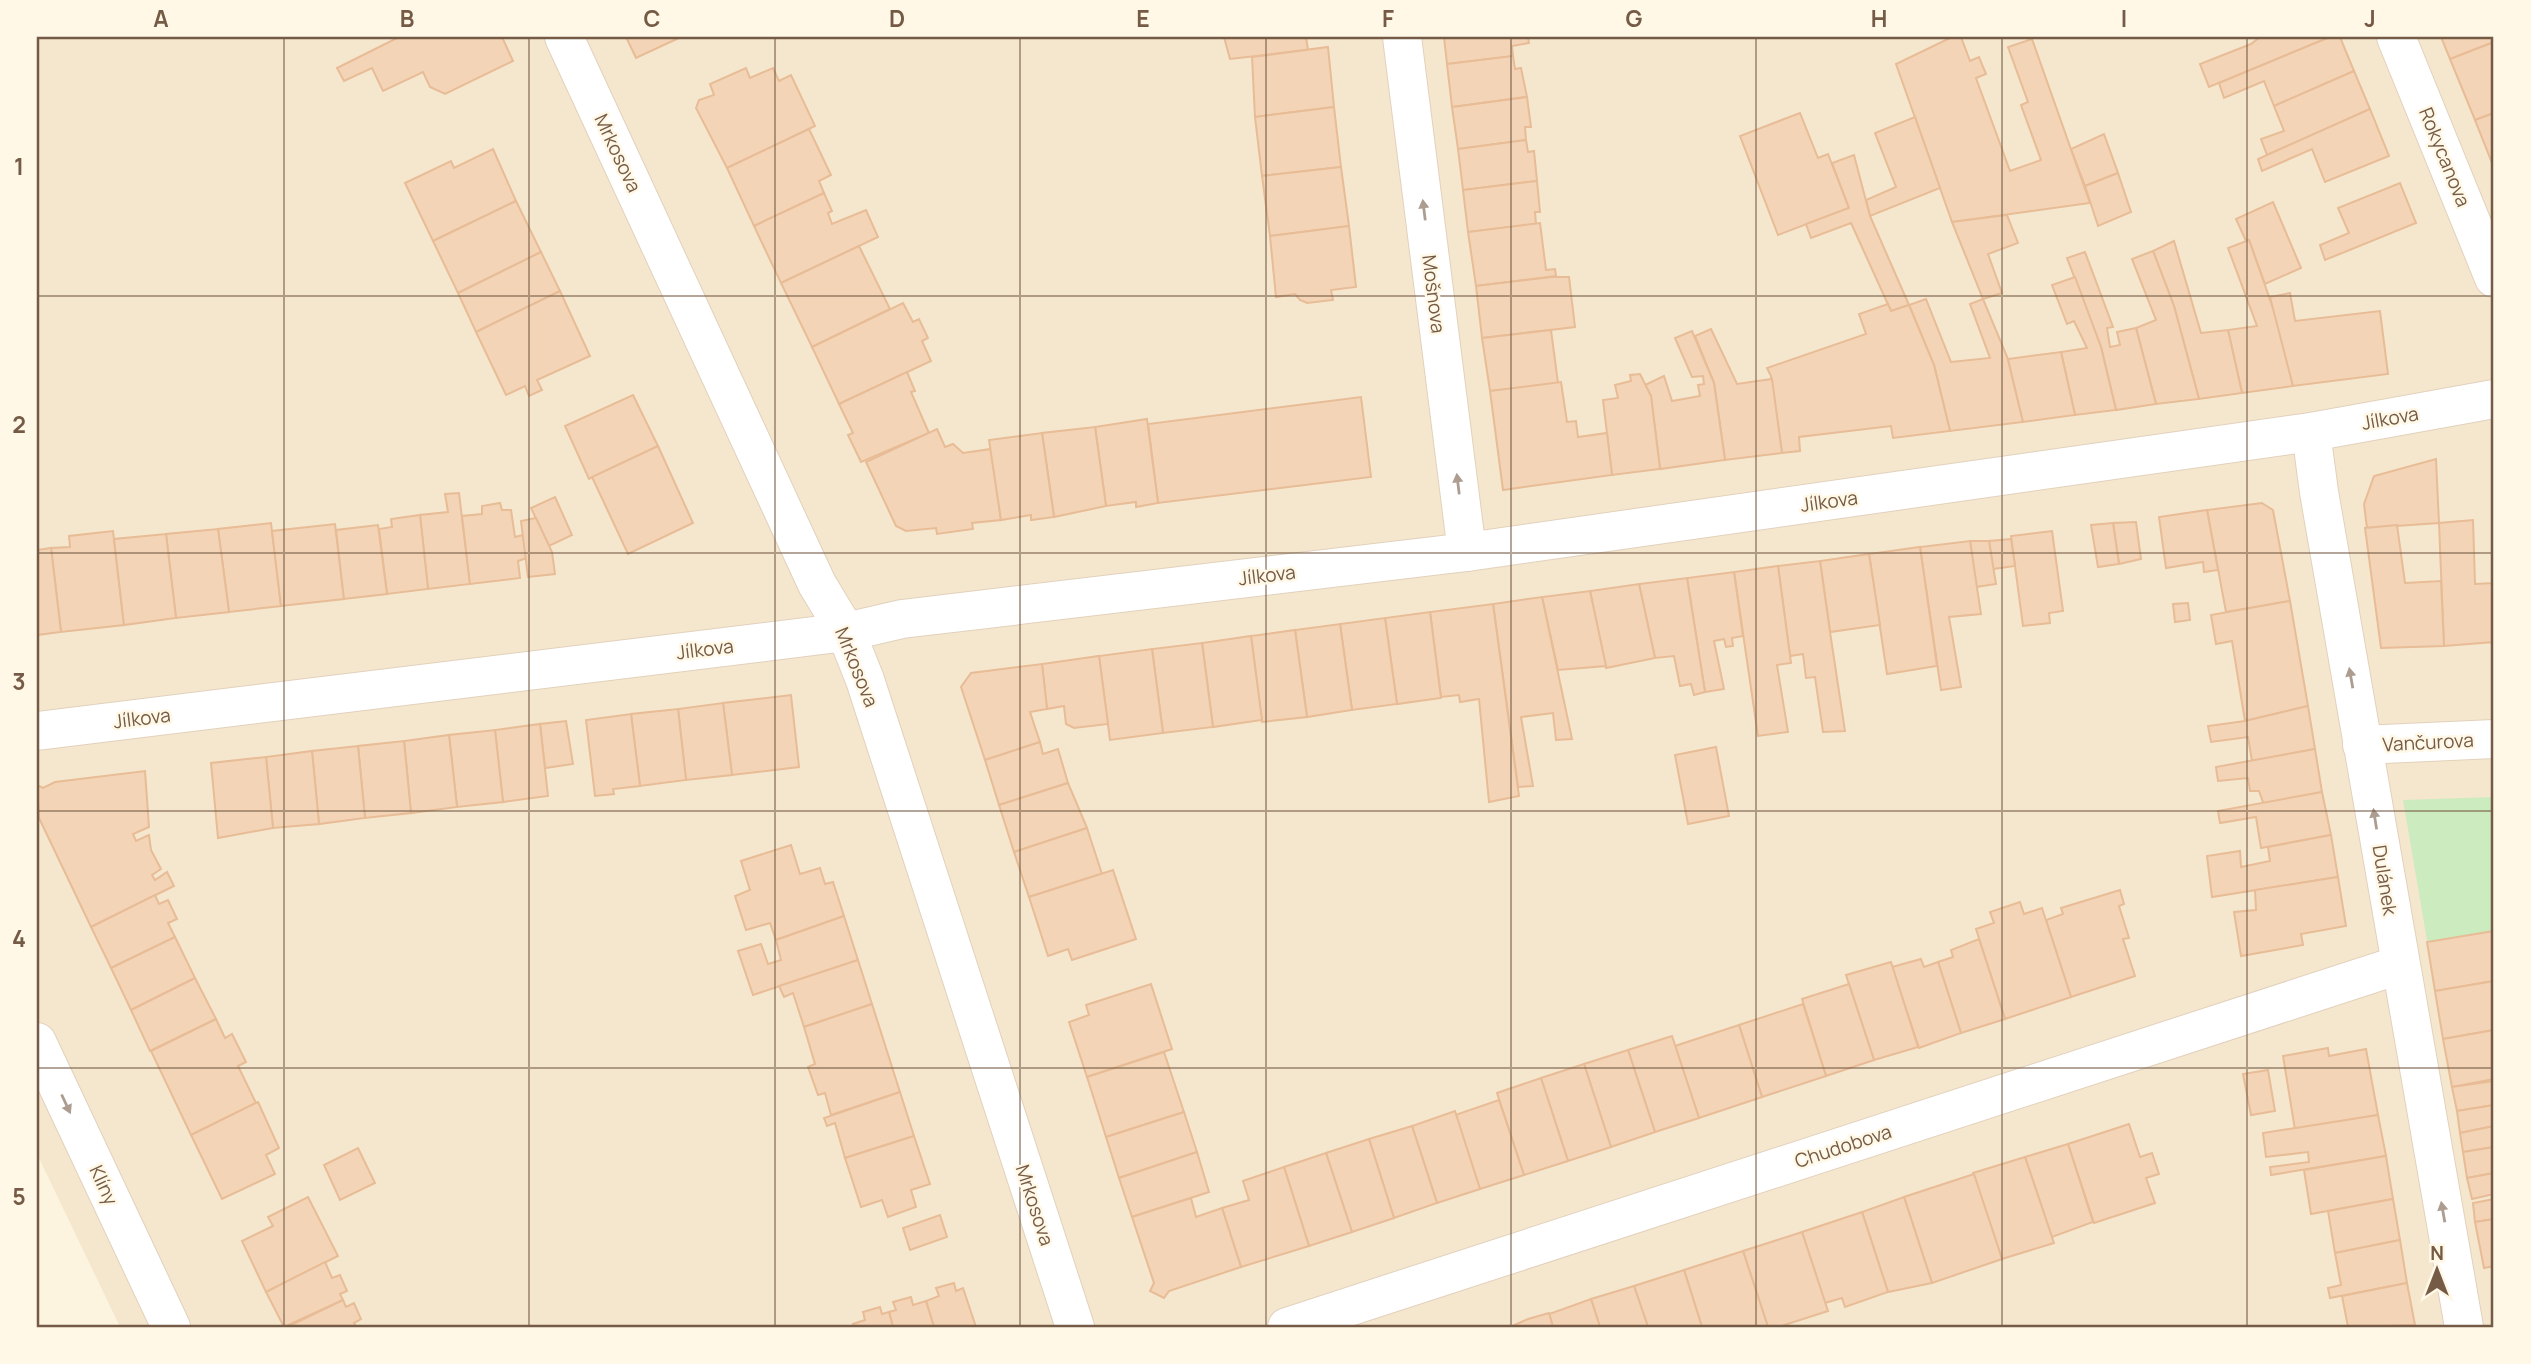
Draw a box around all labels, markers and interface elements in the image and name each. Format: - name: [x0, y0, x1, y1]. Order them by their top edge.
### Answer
- text: A: [153, 2, 169, 34]
- text: B: [400, 2, 414, 34]
- text: C: [644, 2, 661, 34]
- text: D: [889, 2, 905, 34]
- text: E: [1136, 2, 1150, 34]
- text: F: [1382, 2, 1394, 34]
- text: G: [1626, 2, 1643, 34]
- text: H: [1871, 2, 1887, 34]
- text: I: [2121, 2, 2127, 34]
- text: J: [2364, 2, 2376, 34]
- street label: Rokycanova: [2413, 103, 2477, 211]
- street label: Mrkosova: [589, 110, 647, 196]
- text: 1: [14, 150, 24, 182]
- one-way arrow: [1418, 199, 1429, 221]
- street label: Mošnova: [1416, 253, 1452, 335]
- street label: Jílkova: [2359, 400, 2421, 436]
- text: 2: [12, 408, 26, 440]
- one-way arrow: [1452, 473, 1463, 495]
- street label: Jílkova: [1799, 484, 1859, 518]
- street label: Jílkova: [1237, 559, 1297, 591]
- street label: Mrkosova: [829, 623, 885, 711]
- street label: Jílkova: [675, 633, 735, 665]
- text: 3: [12, 665, 26, 697]
- one-way arrow: [2345, 667, 2356, 689]
- street label: Jílkova: [112, 702, 172, 734]
- street label: Vančurova: [2382, 727, 2474, 757]
- one-way arrow: [2369, 808, 2380, 830]
- street label: Dulánek: [2367, 843, 2403, 918]
- text: 4: [12, 922, 26, 954]
- one-way arrow: [60, 1094, 72, 1114]
- street label: Chudobova: [1791, 1118, 1895, 1174]
- street label: Klíny: [84, 1161, 124, 1209]
- street label: Mrkosova: [1010, 1161, 1060, 1249]
- text: 5: [12, 1180, 26, 1212]
- one-way arrow: [2437, 1201, 2448, 1223]
- north arrow: [2402, 1234, 2472, 1304]
- text: N: [2430, 1240, 2444, 1266]

